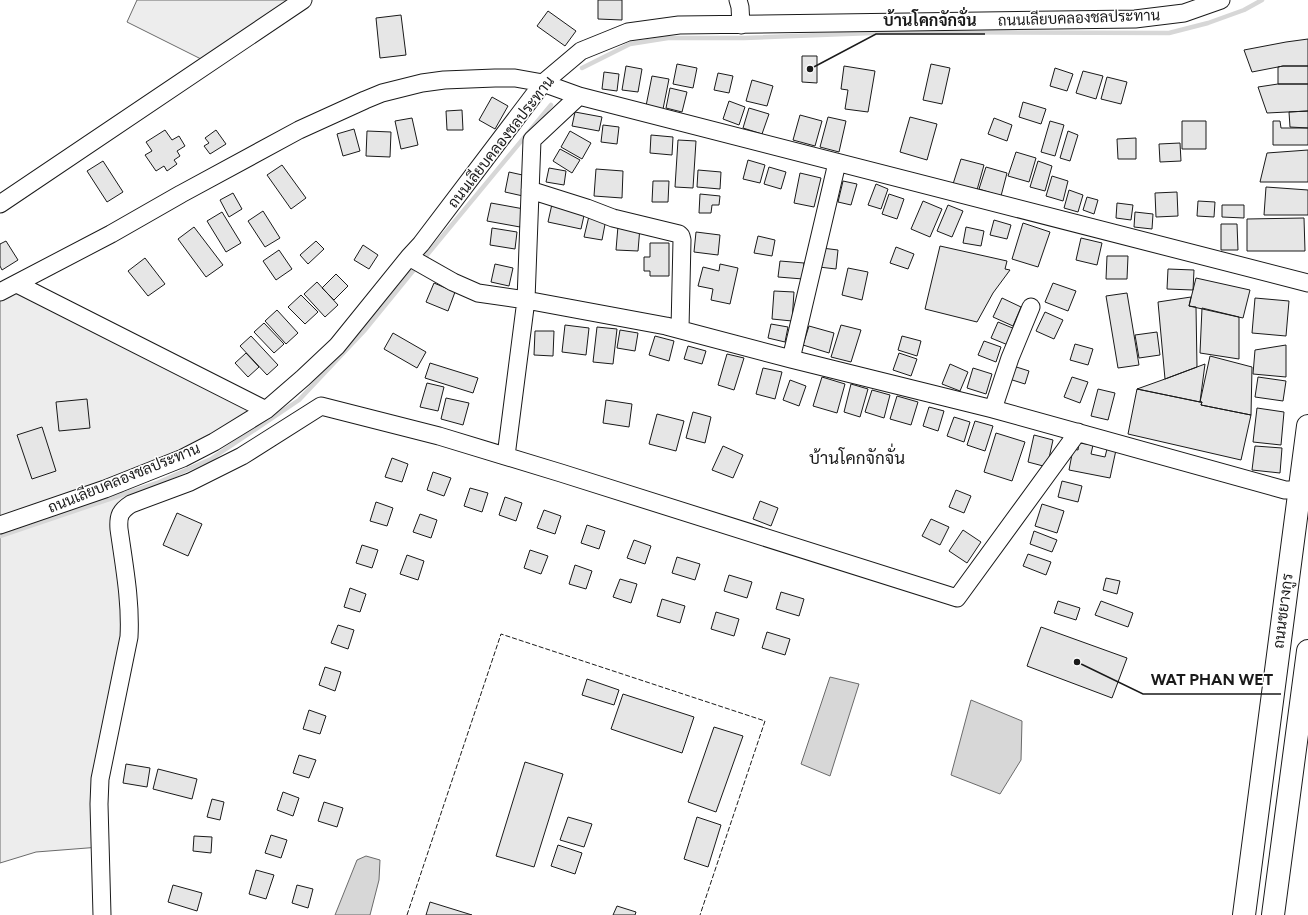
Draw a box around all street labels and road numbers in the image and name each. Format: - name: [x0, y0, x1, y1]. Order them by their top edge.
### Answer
- street label: ถนนเลียบคลองชลประทาน: [998, 5, 1160, 30]
- street label: ถนนเลียบคลองชลประทาน: [443, 72, 558, 212]
- street label: ถนนเลียบคลองชลประทาน: [45, 438, 203, 517]
- street label: ถนนชยางกูร: [1269, 572, 1298, 650]

